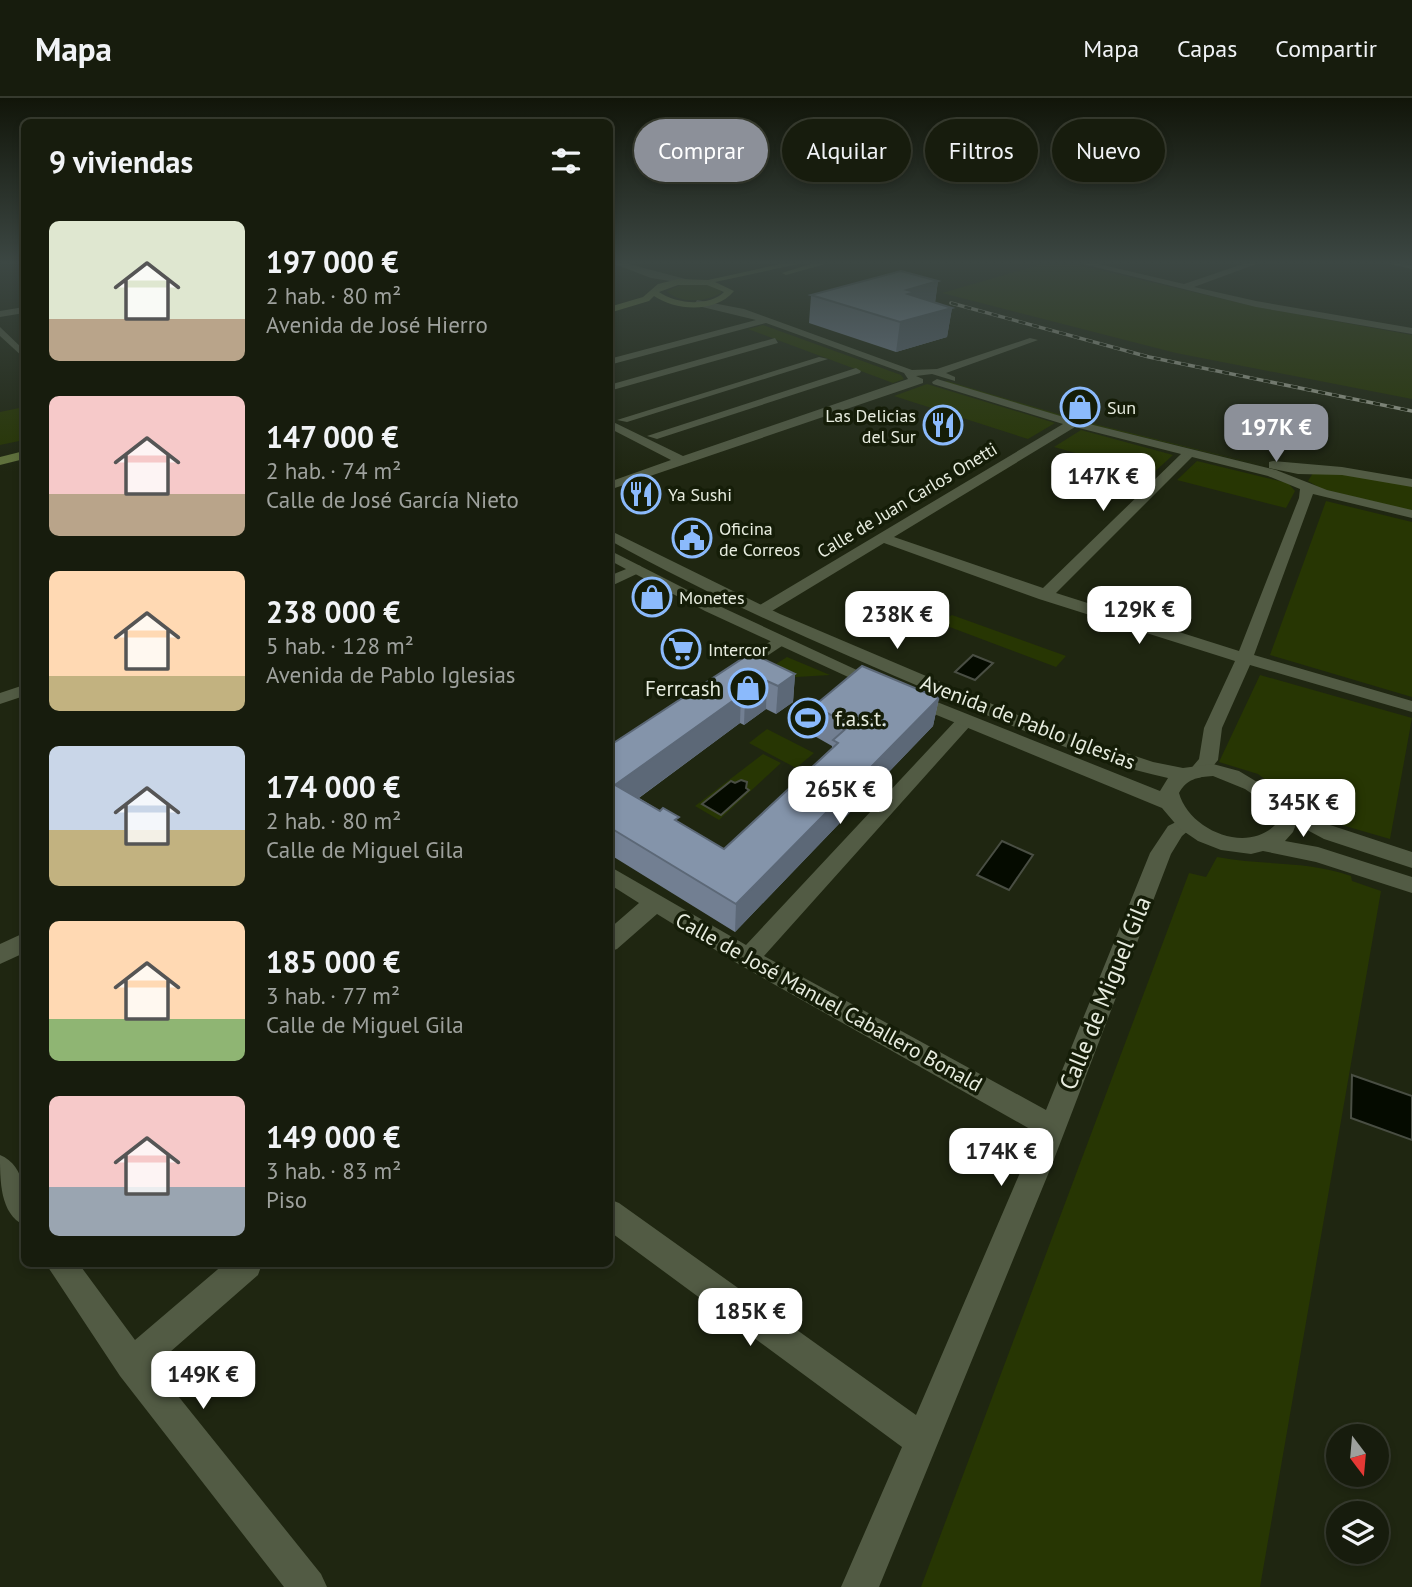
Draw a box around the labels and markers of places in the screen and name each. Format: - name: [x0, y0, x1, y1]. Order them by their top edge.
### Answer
- shop icon: Sun: [1059, 386, 1101, 428]
- place label: Sun: [1107, 396, 1136, 419]
- place label: Las Delicias del Sur: [825, 404, 916, 448]
- restaurant icon: Las Delicias del Sur: [922, 404, 964, 446]
- pin: 197K €: [1219, 404, 1333, 464]
- pin: 147K €: [1046, 454, 1160, 513]
- restaurant icon: Ya Sushi: [620, 473, 662, 515]
- place label: Ya Sushi: [668, 483, 732, 506]
- public building icon: Oficina de Correos: [671, 517, 713, 559]
- place label: Oficina de Correos: [719, 517, 800, 561]
- shop icon: Monetes: [631, 576, 673, 618]
- place label: Monetes: [679, 586, 745, 609]
- pin: 129K €: [1082, 587, 1196, 646]
- pin: 238K €: [840, 592, 954, 651]
- supermarket icon: Intercor: [660, 628, 702, 670]
- place label: Intercor: [708, 638, 768, 661]
- shop icon: Ferrcash: [727, 667, 769, 709]
- place label: Ferrcash: [645, 675, 721, 702]
- sports icon: f.a.s.t.: [787, 697, 829, 739]
- place label: f.a.s.t.: [835, 705, 886, 732]
- pin: 265K €: [783, 766, 897, 826]
- pin: 345K €: [1246, 780, 1360, 839]
- pin: 174K €: [944, 1128, 1058, 1188]
- pin: 185K €: [693, 1288, 807, 1348]
- pin: 149K €: [146, 1352, 260, 1411]

